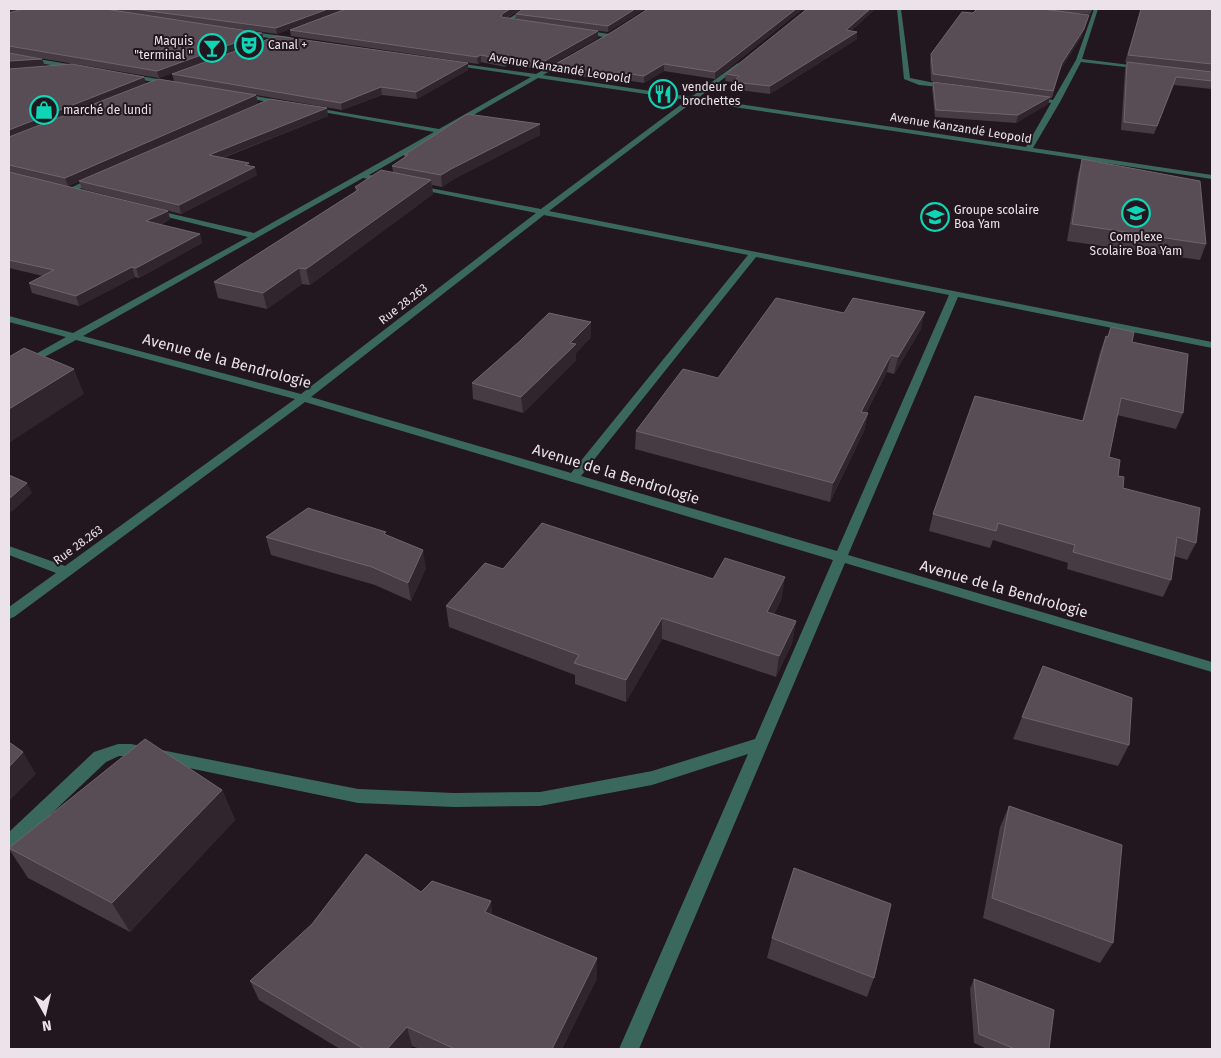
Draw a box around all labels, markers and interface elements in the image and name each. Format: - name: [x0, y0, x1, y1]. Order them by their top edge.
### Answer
- theatre icon: Canal +: [234, 30, 264, 60]
- bar icon: Maquis "terminal ": [197, 33, 227, 63]
- place label: Maquis "terminal ": [134, 34, 193, 62]
- place label: Canal +: [268, 38, 307, 52]
- street label: Avenue Kanzandé Leopold: [488, 50, 632, 86]
- restaurant icon: vendeur de brochettes: [648, 79, 678, 109]
- place label: vendeur de brochettes: [682, 80, 744, 108]
- shop icon: marché de lundi: [29, 95, 59, 125]
- place label: marché de lundi: [63, 103, 152, 117]
- street label: Avenue Kanzandé Leopold: [889, 110, 1033, 146]
- school or university icon: Complexe Scolaire Boa Yam: [1121, 198, 1151, 228]
- school or university icon: Groupe scolaire Boa Yam: [920, 202, 950, 232]
- place label: Groupe scolaire Boa Yam: [954, 203, 1039, 231]
- place label: Complexe Scolaire Boa Yam: [1090, 230, 1182, 258]
- street label: Rue 28.263: [376, 281, 430, 327]
- street label: Avenue de la Bendrologie: [141, 330, 313, 392]
- street label: Avenue de la Bendrologie: [530, 440, 702, 508]
- street label: Rue 28.263: [51, 522, 105, 568]
- street label: Avenue de la Bendrologie: [918, 556, 1090, 622]
- north arrow: [20, 988, 70, 1038]
- text: N: [41, 1016, 53, 1034]

